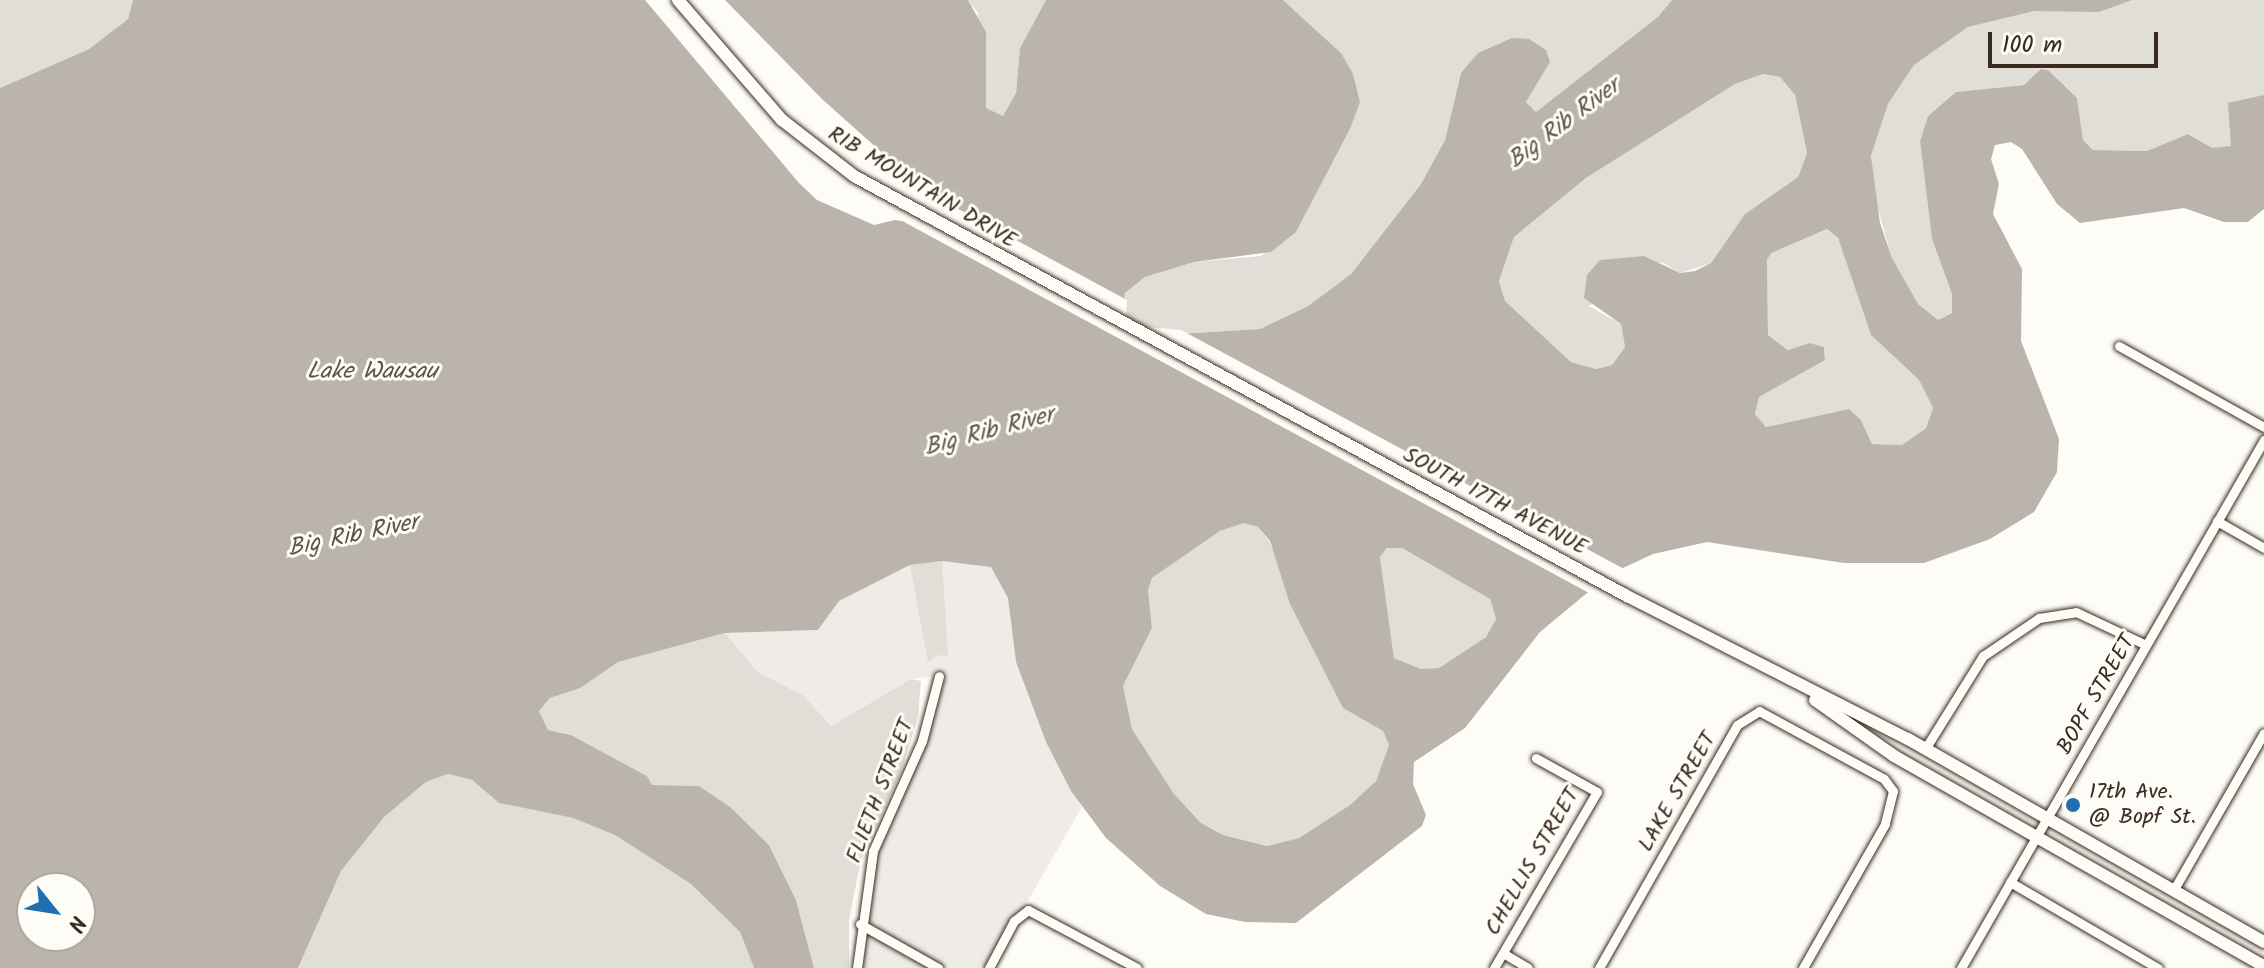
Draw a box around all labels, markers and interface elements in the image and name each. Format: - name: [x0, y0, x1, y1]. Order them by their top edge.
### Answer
- scale bar: [1992, 16, 2162, 66]
- text: 100 m: [2002, 26, 2062, 65]
- water label: Big Rib River: [1502, 73, 1626, 175]
- street label: RIB MOUNTAIN DRIVE: [823, 121, 1021, 255]
- water label: Lake Wausau: [307, 358, 437, 386]
- water label: Big Rib River: [921, 401, 1057, 463]
- street label: SOUTH 17TH AVENUE: [1398, 442, 1592, 562]
- water label: Big Rib River: [285, 508, 421, 564]
- street label: BOPF STREET: [2052, 631, 2142, 759]
- street label: FLIETH STREET: [841, 715, 921, 867]
- street label: LAKE STREET: [1633, 727, 1723, 857]
- place label: 17th Ave. @ Bopf St.: [2089, 779, 2196, 830]
- street label: CHELLIS STREET: [1480, 784, 1586, 940]
- marker: 17th Ave. @ Bopf St.: [2064, 796, 2082, 814]
- north arrow: [16, 872, 96, 952]
- text: N: [57, 908, 94, 938]

